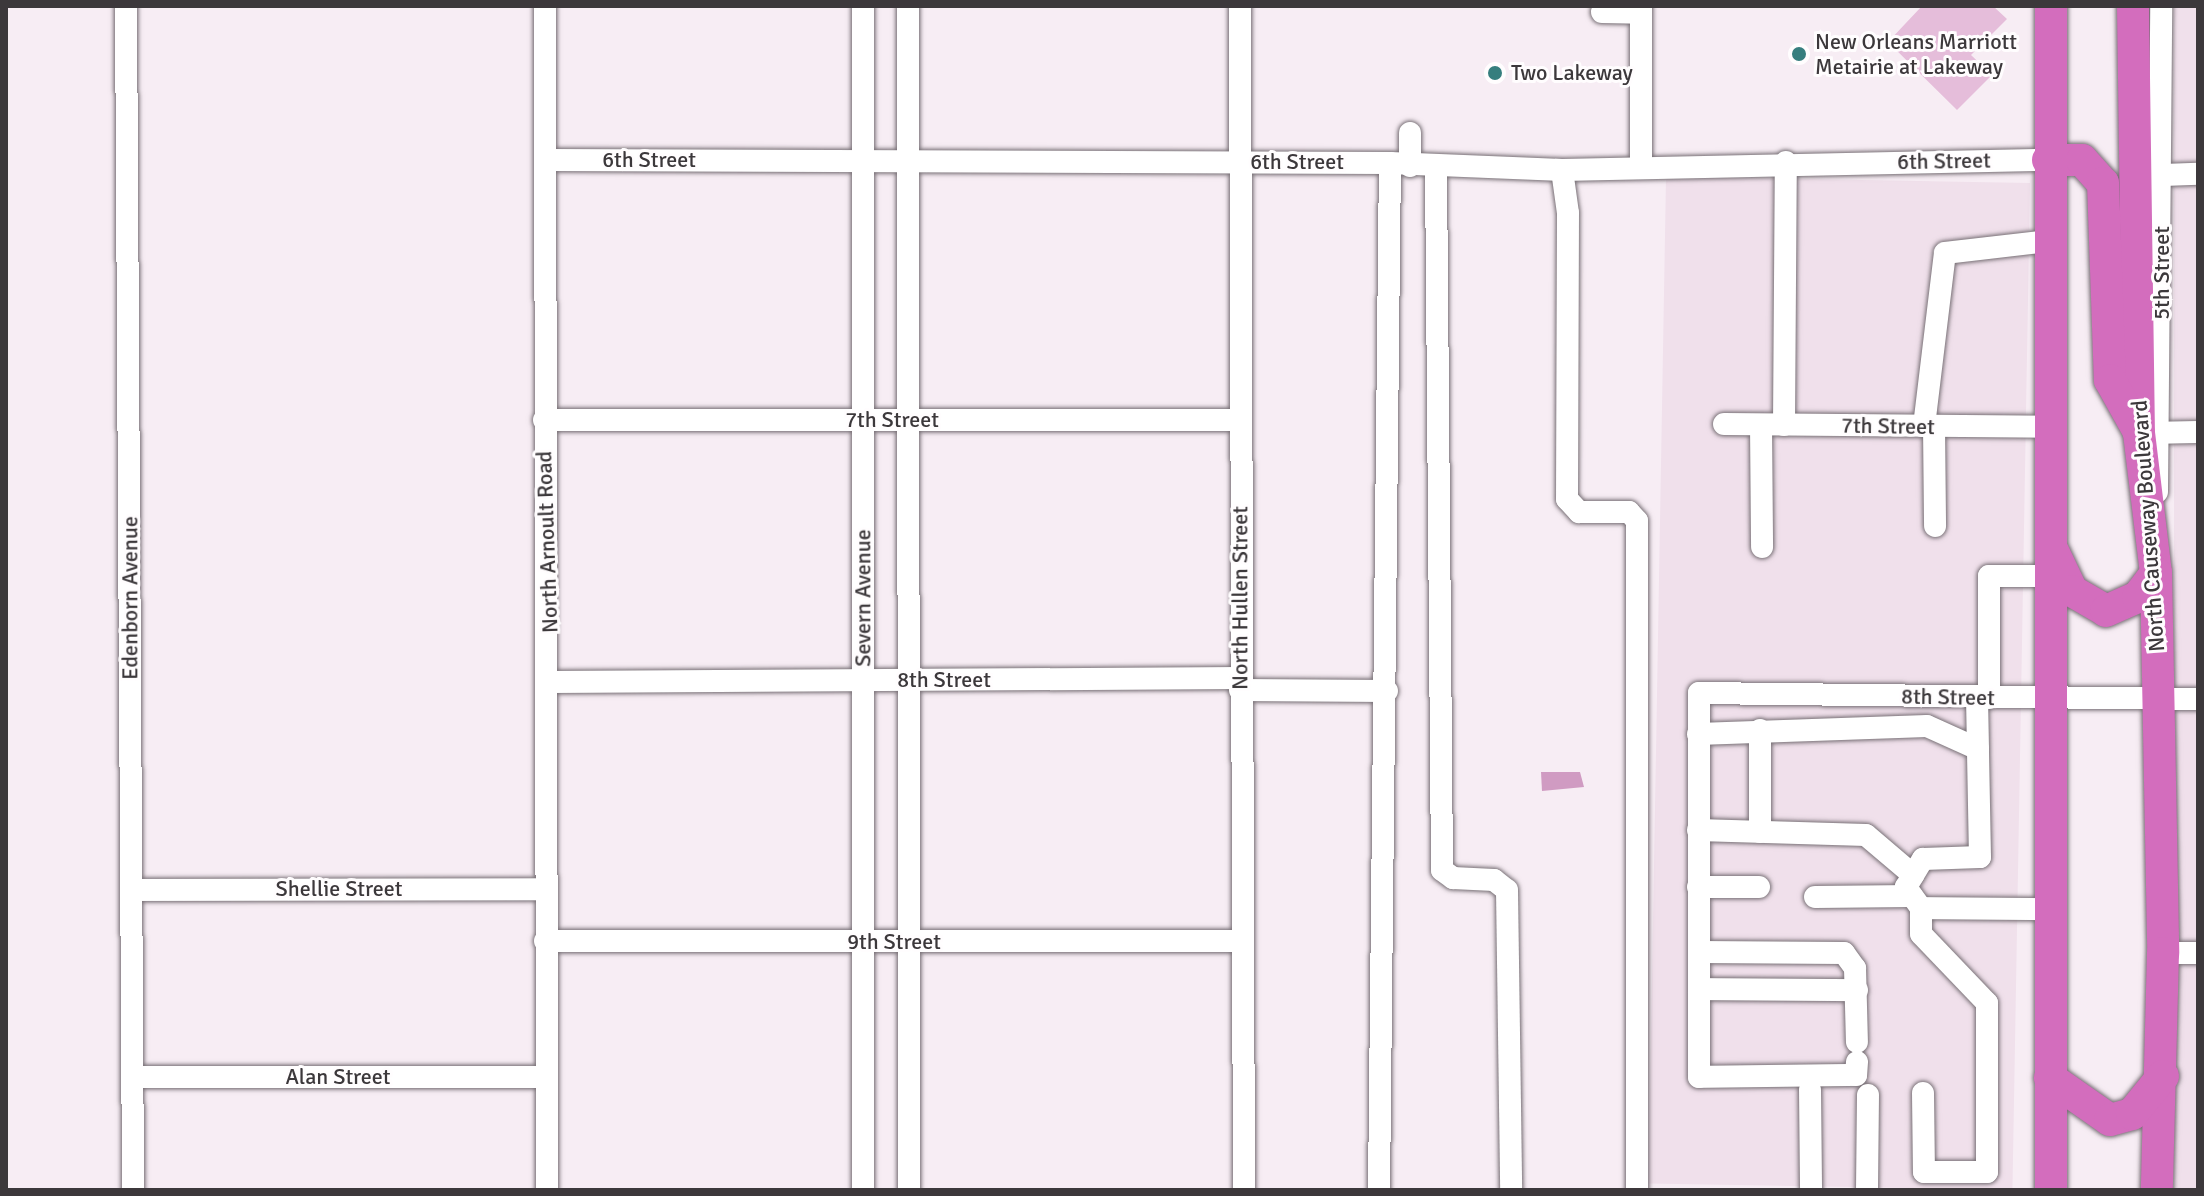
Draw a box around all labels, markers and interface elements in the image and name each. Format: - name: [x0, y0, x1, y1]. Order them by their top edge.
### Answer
- place label: New Orleans Marriott Metairie at Lakeway: [1815, 28, 2017, 80]
- marker: New Orleans Marriott Metairie at Lakeway: [1790, 45, 1808, 63]
- place label: Two Lakeway: [1511, 60, 1633, 86]
- marker: Two Lakeway: [1486, 64, 1504, 82]
- street label: 6th Street: [602, 147, 696, 173]
- street label: 6th Street: [1897, 147, 1991, 175]
- street label: 6th Street: [1250, 149, 1344, 175]
- street label: 5th Street: [2149, 226, 2175, 320]
- street label: North Causeway Boulevard: [2126, 399, 2170, 653]
- street label: 7th Street: [845, 407, 939, 433]
- street label: 7th Street: [1841, 412, 1935, 440]
- street label: North Arnoult Road: [531, 450, 563, 634]
- street label: North Hullen Street: [1227, 506, 1253, 690]
- street label: Edenborn Avenue: [117, 516, 143, 680]
- street label: Severn Avenue: [850, 529, 876, 667]
- street label: 8th Street: [897, 667, 991, 693]
- street label: 8th Street: [1901, 683, 1995, 711]
- street label: Shellie Street: [276, 876, 402, 902]
- street label: 9th Street: [847, 929, 941, 955]
- street label: Alan Street: [285, 1064, 391, 1090]

